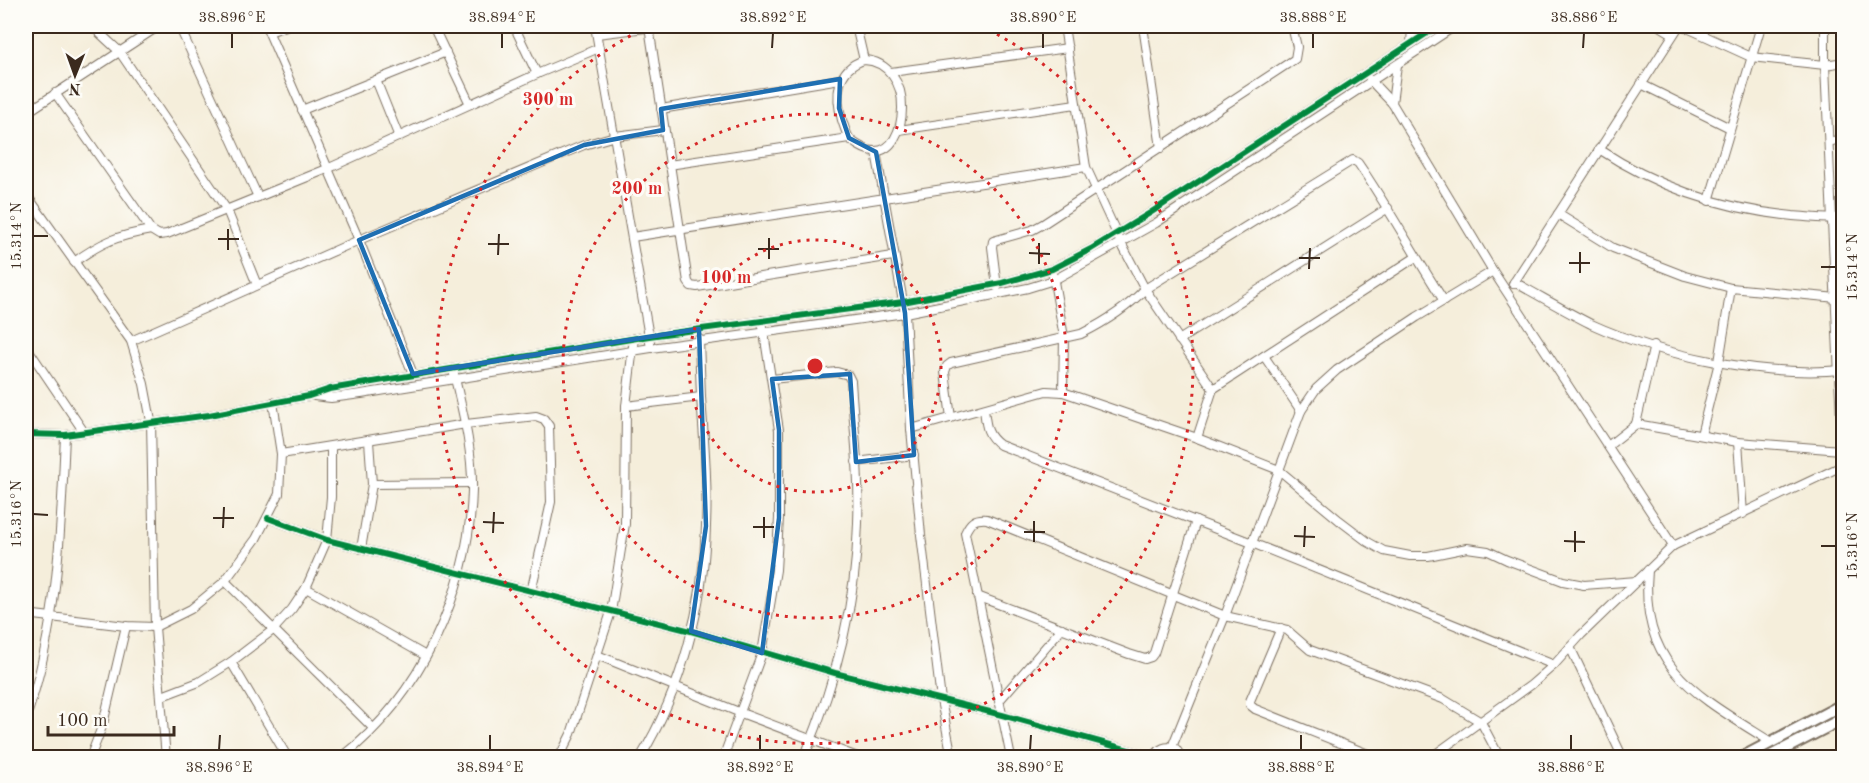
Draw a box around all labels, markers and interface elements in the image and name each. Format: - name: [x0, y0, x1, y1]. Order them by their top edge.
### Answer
- text: 38.896°E: [199, 11, 265, 26]
- text: 38.894°E: [469, 11, 535, 26]
- text: 38.892°E: [740, 11, 806, 26]
- text: 38.890°E: [1010, 11, 1076, 26]
- text: 38.888°E: [1280, 11, 1346, 26]
- text: 38.886°E: [1551, 11, 1617, 26]
- north arrow: [45, 45, 105, 105]
- text: N: [68, 80, 81, 96]
- text: 300 m: [523, 91, 573, 109]
- text: 200 m: [612, 180, 662, 198]
- text: 15.314°N: [10, 202, 25, 270]
- text: 15.314°N: [1846, 233, 1861, 301]
- text: 100 m: [701, 269, 751, 287]
- centre of rings: [805, 356, 825, 376]
- text: 15.316°N: [10, 480, 25, 548]
- text: 15.316°N: [1846, 512, 1861, 580]
- scale bar: [48, 699, 174, 737]
- text: 100 m: [57, 712, 108, 730]
- text: 38.896°E: [186, 761, 252, 776]
- text: 38.894°E: [457, 761, 523, 776]
- text: 38.892°E: [727, 761, 793, 776]
- text: 38.890°E: [997, 761, 1063, 776]
- text: 38.888°E: [1268, 761, 1334, 776]
- text: 38.886°E: [1538, 761, 1604, 776]

